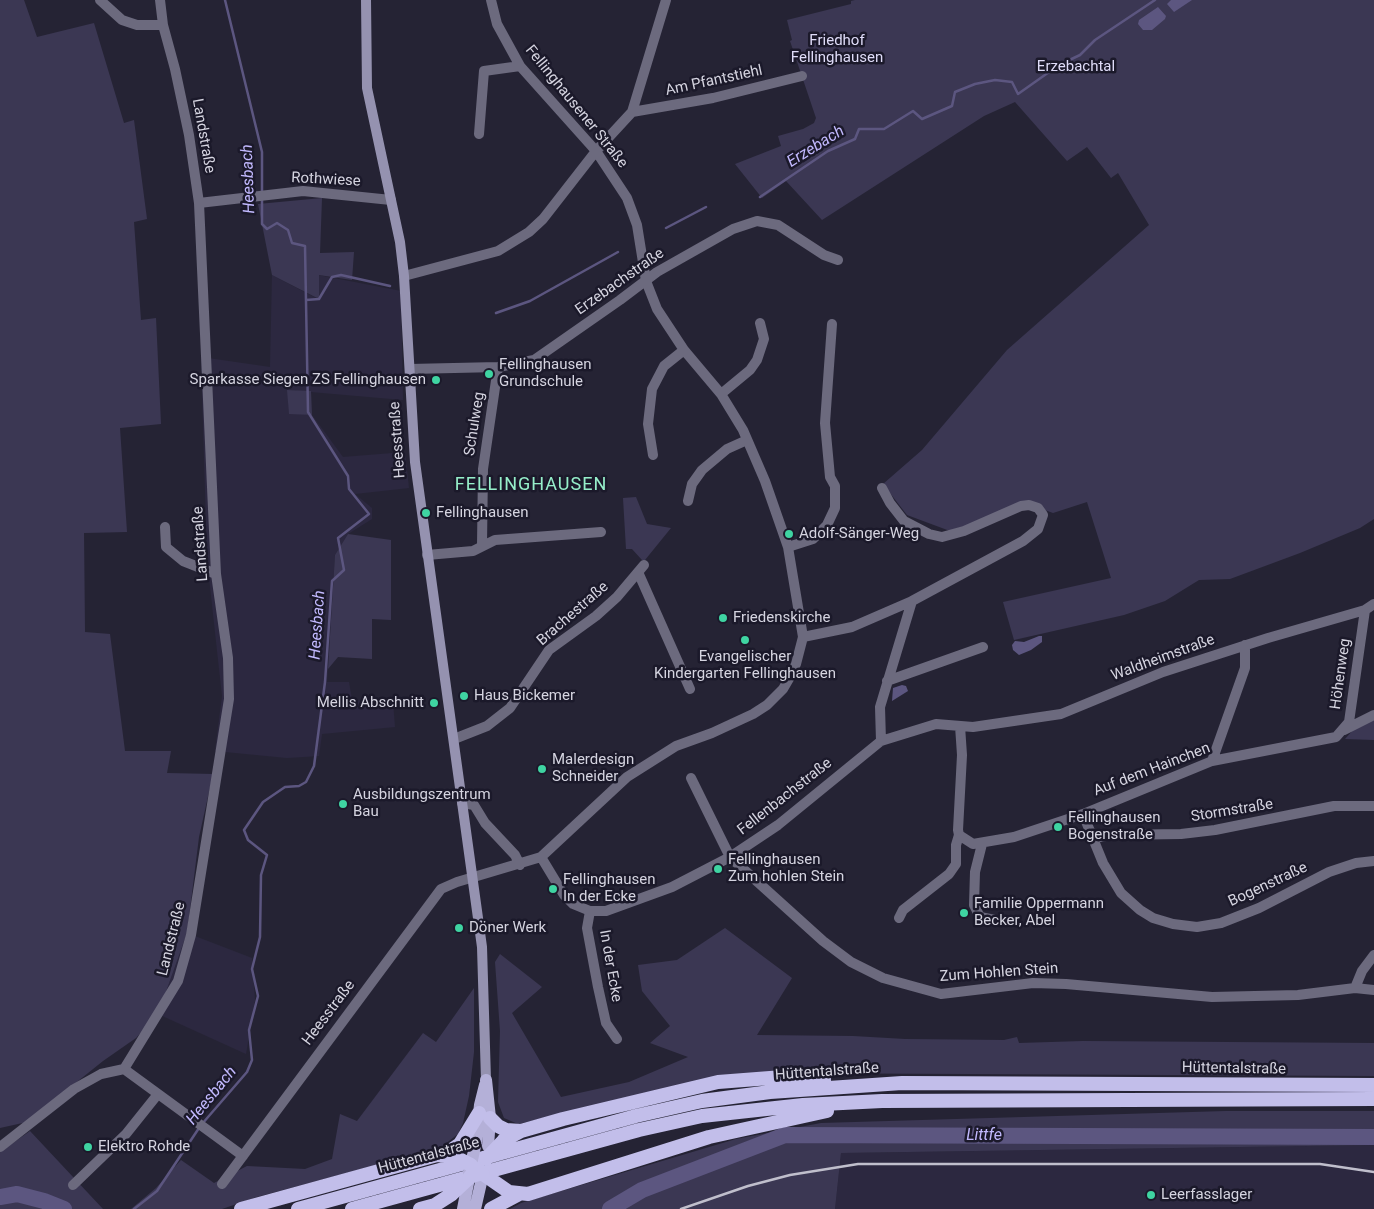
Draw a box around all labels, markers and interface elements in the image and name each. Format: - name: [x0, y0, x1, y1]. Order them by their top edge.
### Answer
- park label: Friedhof Fellinghausen: [791, 32, 883, 67]
- street label: Fellinghausener Straße: [521, 42, 631, 172]
- park label: Erzebachtal: [1037, 58, 1115, 76]
- street label: Am Pfantstiehl: [664, 62, 764, 100]
- street label: Landstraße: [188, 97, 218, 175]
- water label: Erzebach: [784, 122, 848, 172]
- water label: Heesbach: [238, 144, 260, 214]
- street label: Rothwiese: [291, 169, 361, 191]
- street label: Erzebachstraße: [572, 245, 668, 319]
- place label: Fellinghausen Grundschule: [499, 356, 591, 391]
- marker: Fellinghausen Grundschule: [483, 368, 495, 380]
- place label: Sparkasse Siegen ZS Fellinghausen: [190, 371, 426, 389]
- marker: Sparkasse Siegen ZS Fellinghausen: [430, 374, 442, 386]
- street label: Schulweg: [461, 391, 489, 457]
- street label: Heesstraße: [386, 401, 410, 479]
- district label: FELLINGHAUSEN: [453, 474, 609, 496]
- place label: Fellinghausen: [436, 504, 528, 522]
- street label: Landstraße: [189, 506, 213, 582]
- marker: Fellinghausen: [420, 507, 432, 519]
- place label: Adolf-Sänger-Weg: [799, 525, 919, 543]
- marker: Adolf-Sänger-Weg: [783, 528, 795, 540]
- street label: Brachestraße: [534, 578, 612, 650]
- water label: Heesbach: [306, 590, 330, 660]
- place label: Friedenskirche: [733, 609, 830, 627]
- marker: Friedenskirche: [717, 612, 729, 624]
- street label: Waldheimstraße: [1109, 631, 1217, 685]
- marker: Evangelischer Kindergarten Fellinghausen: [739, 634, 751, 646]
- street label: Höhenweg: [1327, 637, 1355, 711]
- place label: Evangelischer Kindergarten Fellinghausen: [654, 648, 836, 683]
- place label: Haus Bickemer: [474, 687, 575, 705]
- marker: Haus Bickemer: [458, 690, 470, 702]
- place label: Mellis Abschnitt: [317, 694, 424, 712]
- marker: Mellis Abschnitt: [428, 697, 440, 709]
- street label: Auf dem Hainchen: [1091, 739, 1213, 801]
- place label: Malerdesign Schneider: [552, 751, 634, 786]
- street label: Fellenbachstraße: [734, 755, 836, 839]
- marker: Malerdesign Schneider: [536, 763, 548, 775]
- place label: Ausbildungszentrum Bau: [353, 786, 491, 821]
- street label: Stormstraße: [1190, 796, 1274, 826]
- marker: Ausbildungszentrum Bau: [337, 798, 349, 810]
- place label: Fellinghausen Bogenstraße: [1068, 809, 1160, 844]
- marker: Fellinghausen Bogenstraße: [1052, 821, 1064, 833]
- place label: Fellinghausen Zum hohlen Stein: [728, 851, 844, 886]
- street label: Bogenstraße: [1226, 859, 1310, 911]
- marker: Fellinghausen Zum hohlen Stein: [712, 863, 724, 875]
- place label: Fellinghausen In der Ecke: [563, 871, 655, 906]
- marker: Fellinghausen In der Ecke: [547, 883, 559, 895]
- place label: Familie Oppermann Becker, Abel: [974, 895, 1104, 930]
- street label: Landstraße: [154, 900, 190, 978]
- marker: Familie Oppermann Becker, Abel: [958, 907, 970, 919]
- place label: Döner Werk: [469, 919, 546, 937]
- marker: Döner Werk: [453, 922, 465, 934]
- street label: In der Ecke: [595, 929, 625, 1003]
- street label: Zum Hohlen Stein: [939, 960, 1059, 986]
- street label: Heesstraße: [299, 977, 359, 1049]
- street label: Hüttentalstraße: [774, 1059, 880, 1085]
- street label: Hüttentalstraße: [1182, 1059, 1286, 1079]
- water label: Heesbach: [183, 1063, 241, 1129]
- water label: Littfe: [966, 1126, 1002, 1146]
- street label: Hüttentalstraße: [376, 1134, 482, 1178]
- place label: Elektro Rohde: [98, 1138, 190, 1156]
- marker: Elektro Rohde: [82, 1141, 94, 1153]
- place label: Leerfasslager: [1161, 1186, 1252, 1204]
- marker: Leerfasslager: [1145, 1189, 1157, 1201]

